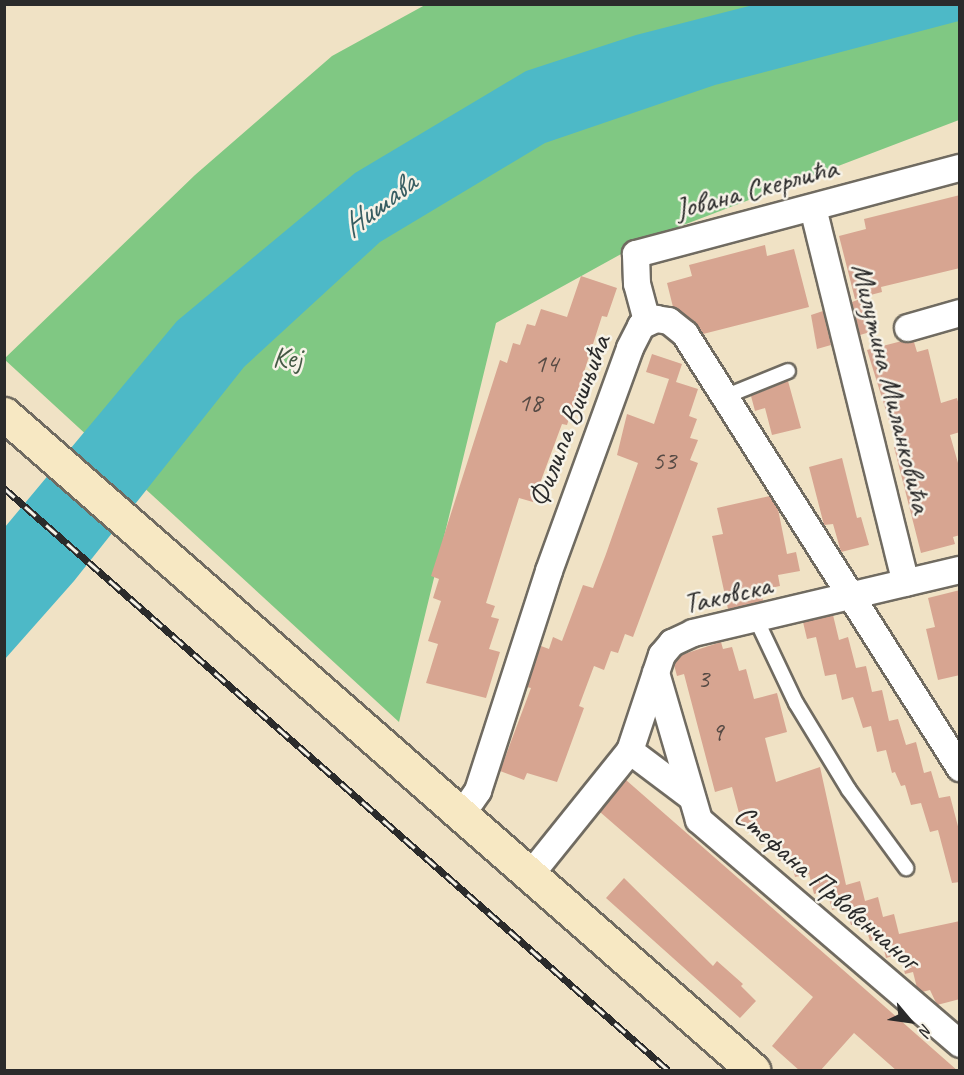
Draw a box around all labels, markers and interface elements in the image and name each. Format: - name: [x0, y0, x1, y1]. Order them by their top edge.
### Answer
- street label: Јована Скерлића: [670, 149, 842, 227]
- water label: Нишава: [334, 164, 424, 246]
- street label: Милутина Миланковића: [844, 262, 940, 514]
- street label: Филипа Вишњића: [519, 329, 619, 513]
- park label: Кеј: [272, 339, 302, 375]
- house number: 14: [534, 348, 558, 380]
- house number: 18: [518, 387, 542, 419]
- house number: 53: [652, 445, 676, 477]
- street label: Таковска: [680, 566, 774, 622]
- house number: 3: [697, 663, 709, 695]
- house number: 9: [711, 716, 723, 748]
- street label: Стефана Првовенчаног: [727, 797, 927, 977]
- north arrow: [880, 991, 940, 1051]
- text: N: [915, 1021, 937, 1039]

